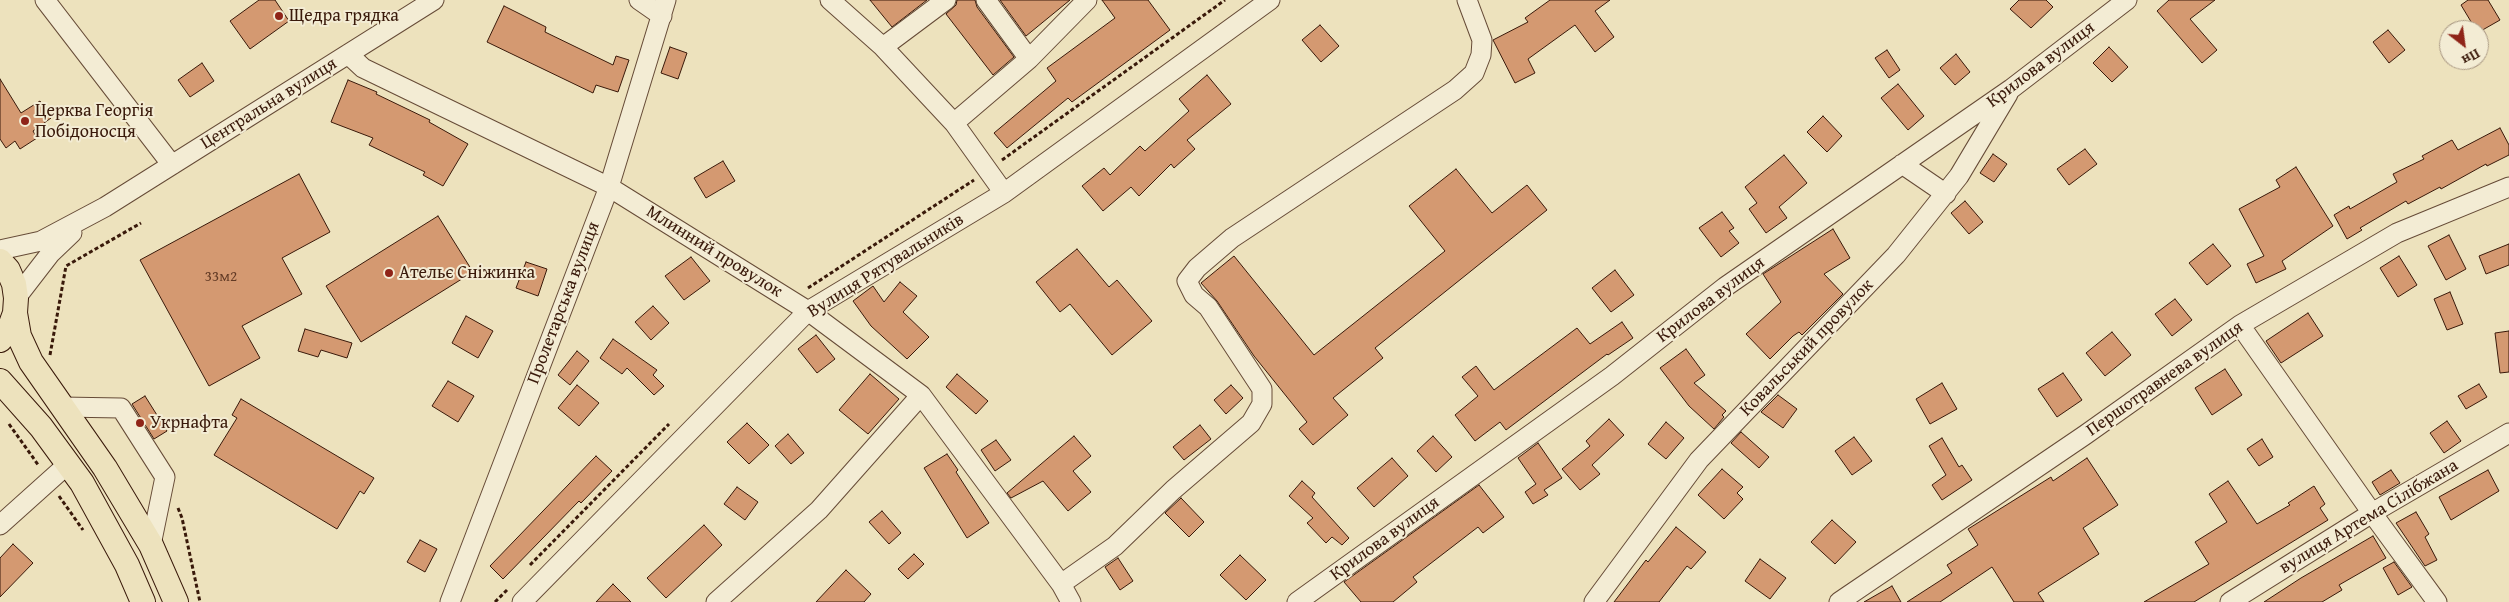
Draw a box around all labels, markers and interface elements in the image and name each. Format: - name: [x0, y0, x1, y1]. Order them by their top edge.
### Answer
- place label: Щедра грядка: [289, 5, 399, 27]
- marker: Щедра грядка: [273, 10, 285, 22]
- street label: Крилова вулиця: [1983, 17, 2099, 113]
- north arrow: [2439, 20, 2489, 70]
- text: Пн: [2458, 44, 2484, 70]
- street label: Центральна вулиця: [197, 53, 341, 155]
- place label: Церква Георгія Побідоносця: [35, 100, 153, 142]
- marker: Церква Георгія Побідоносця: [19, 115, 31, 127]
- street label: Млинний провулок: [642, 201, 786, 303]
- street label: Вулиця Рятувальників: [804, 209, 968, 323]
- street label: Пролетарська вулиця: [523, 219, 605, 387]
- street label: Крилова вулиця: [1653, 252, 1769, 348]
- place label: Ательє Сніжинка: [399, 262, 535, 284]
- marker: Ательє Сніжинка: [383, 267, 395, 279]
- house number: 33м2: [205, 268, 237, 286]
- street label: Ковальський провулок: [1736, 275, 1878, 421]
- street label: Першотравнева вулиця: [2082, 317, 2248, 441]
- place label: Укрнафта: [150, 412, 228, 434]
- marker: Укрнафта: [134, 417, 146, 429]
- street label: вулиця Артема Сілібжана: [2276, 455, 2462, 579]
- street label: Крилова вулиця: [1326, 492, 1444, 586]

